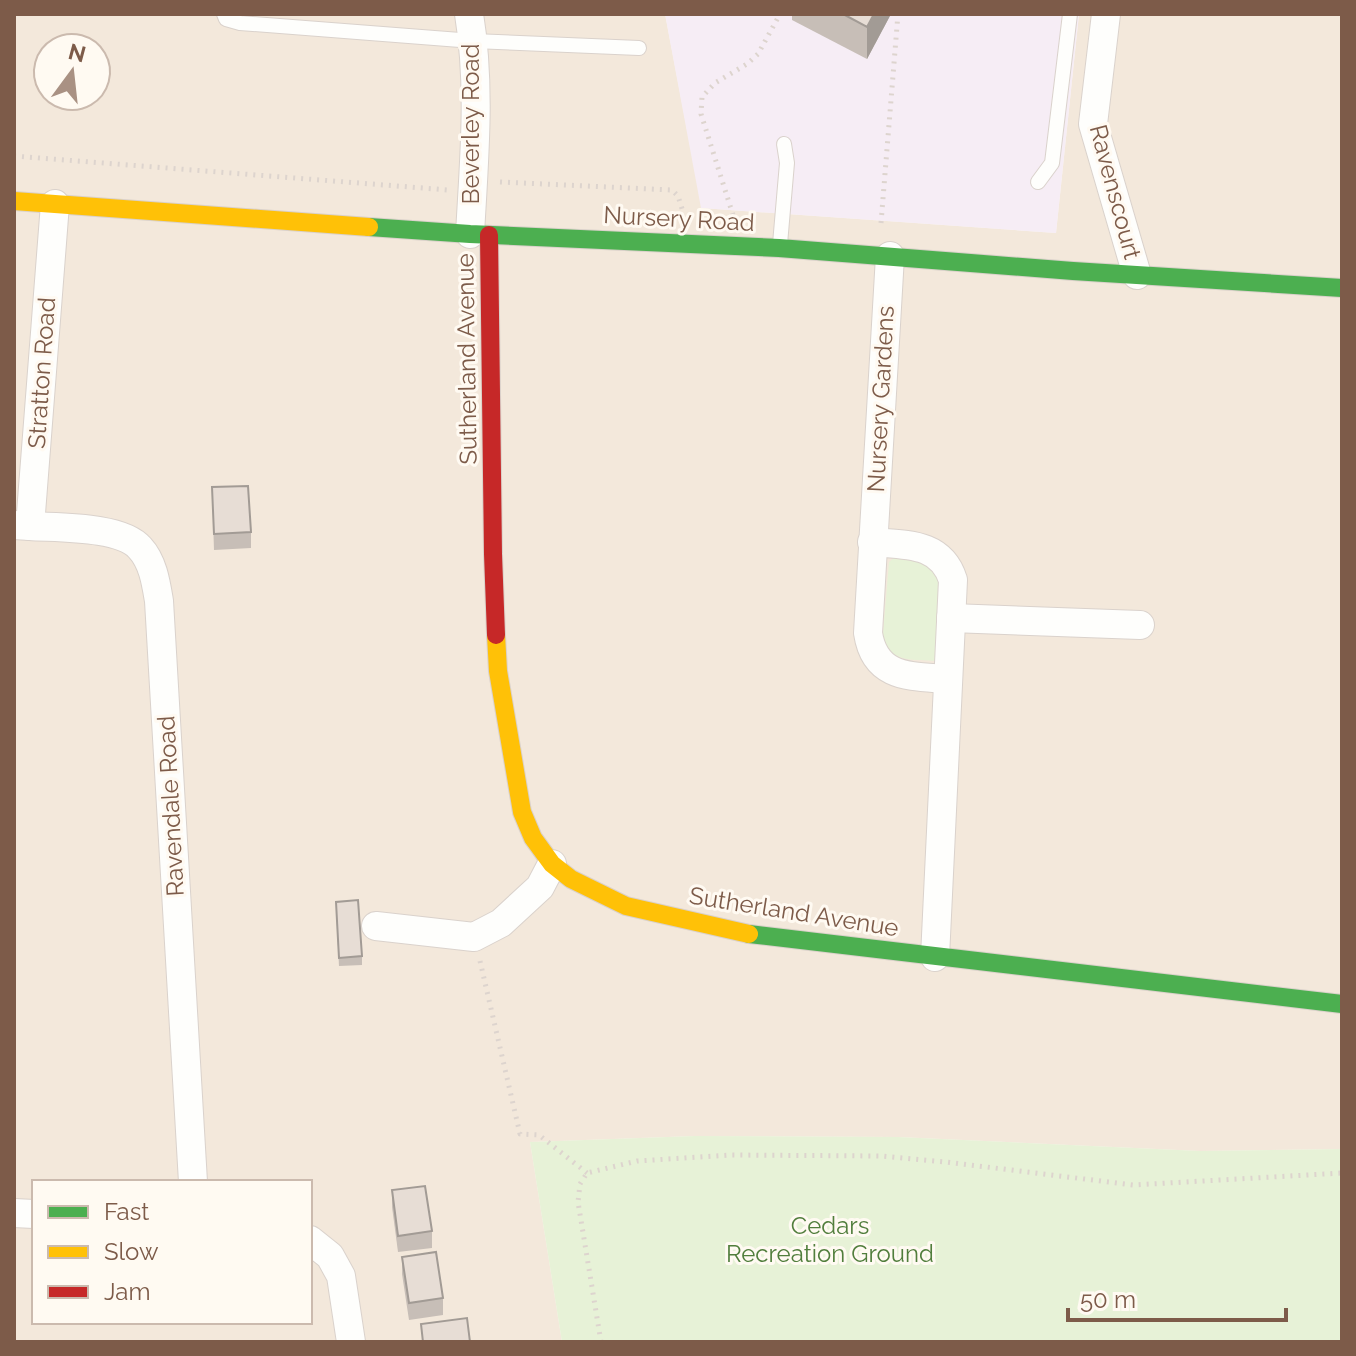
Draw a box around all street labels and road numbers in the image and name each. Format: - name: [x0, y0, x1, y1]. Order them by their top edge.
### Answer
- street label: Beverley Road: [456, 44, 485, 204]
- street label: Ravenscourt: [1084, 121, 1147, 262]
- street label: Nursery Road: [603, 200, 755, 237]
- street label: Sutherland Avenue: [450, 253, 483, 465]
- street label: Stratton Road: [22, 296, 61, 450]
- street label: Nursery Gardens: [861, 305, 900, 493]
- street label: Ravendale Road: [151, 715, 190, 897]
- street label: Sutherland Avenue: [687, 881, 901, 942]

